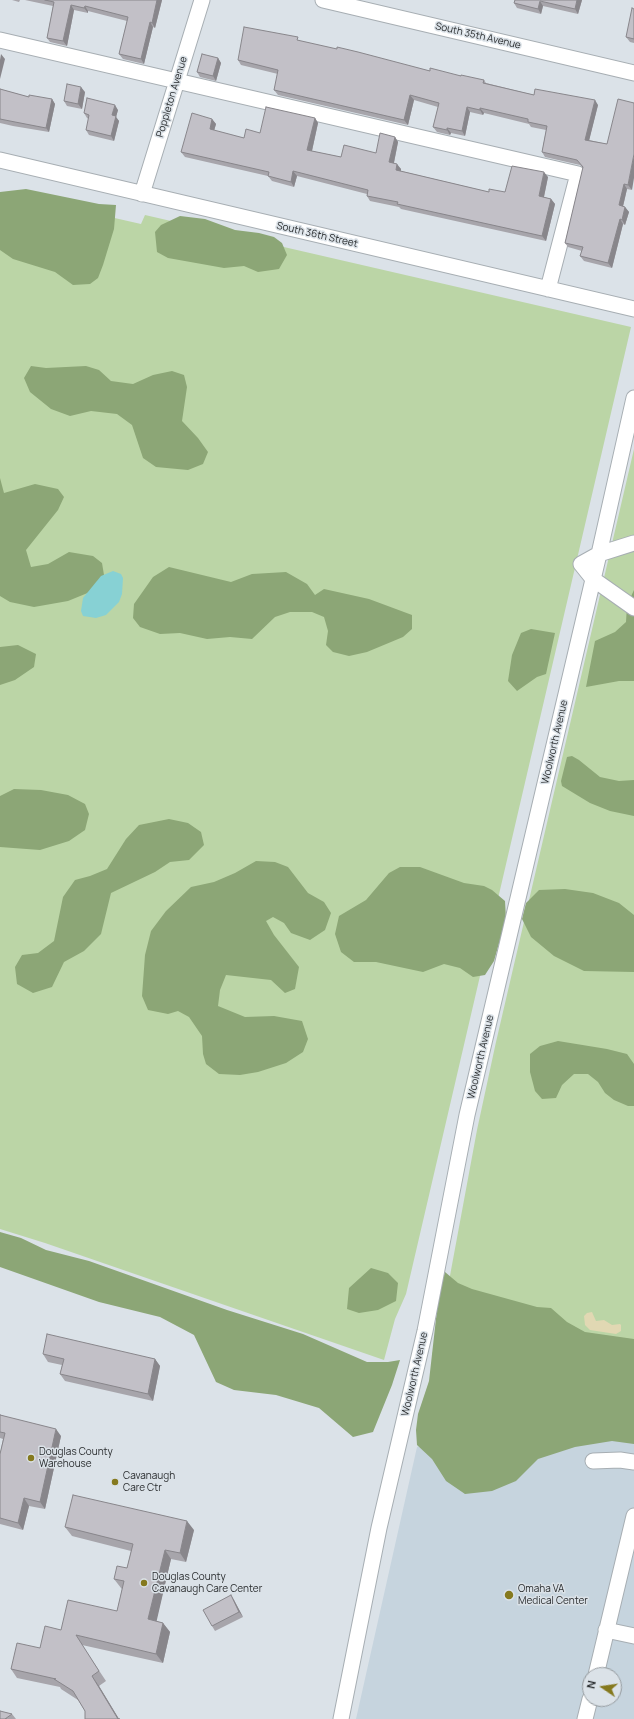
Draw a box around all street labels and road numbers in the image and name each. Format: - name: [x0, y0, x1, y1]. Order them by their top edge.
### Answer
- street label: South 35th Avenue: [434, 20, 522, 52]
- street label: Poppleton Avenue: [154, 55, 190, 139]
- street label: South 36th Street: [275, 220, 359, 250]
- street label: Woolworth Avenue: [539, 699, 571, 785]
- street label: Woolworth Avenue: [465, 1014, 497, 1100]
- street label: Woolworth Avenue: [399, 1331, 431, 1417]

